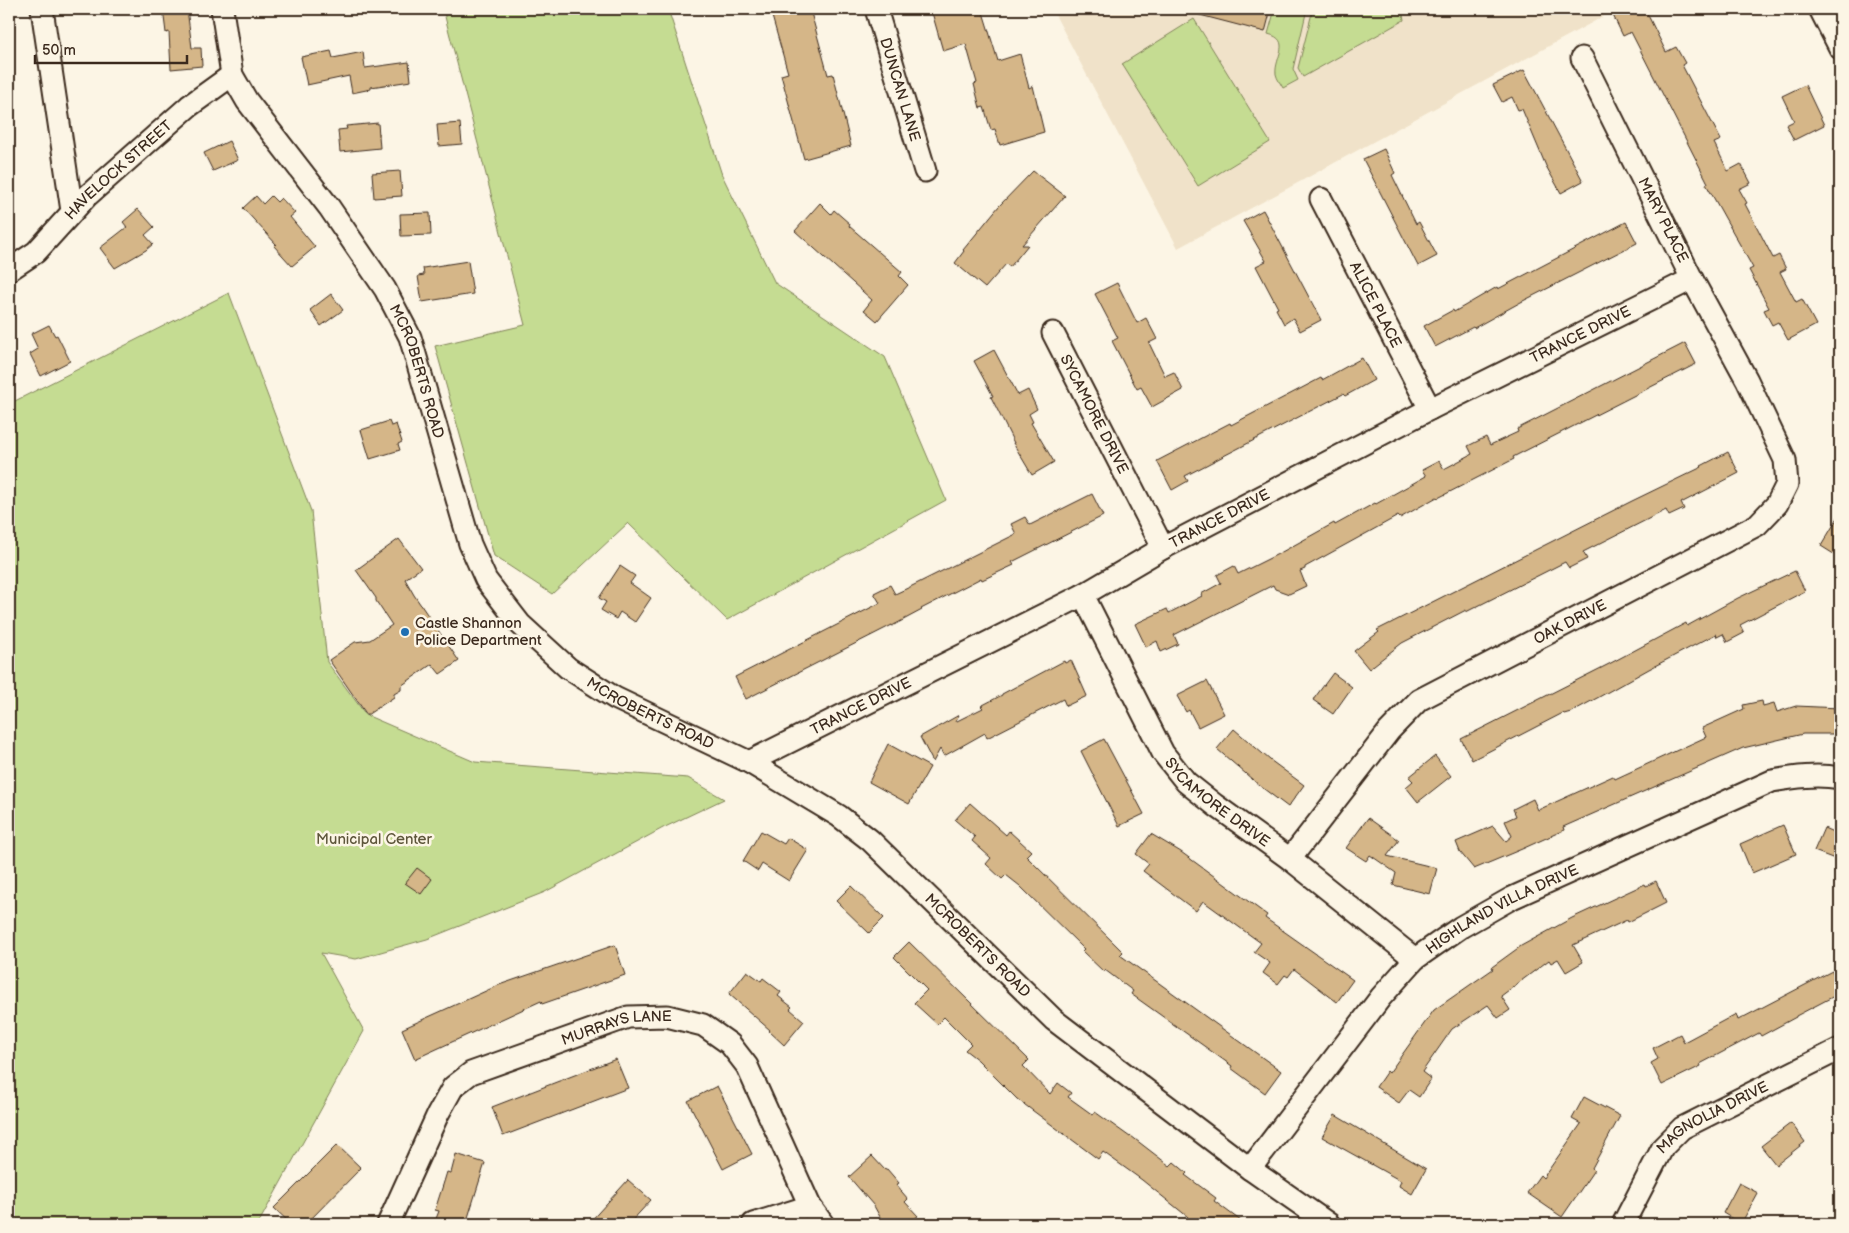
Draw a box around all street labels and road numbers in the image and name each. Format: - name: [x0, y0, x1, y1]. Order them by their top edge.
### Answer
- street label: DUNCAN LANE: [876, 35, 925, 144]
- street label: HAVELOCK STREET: [61, 116, 176, 224]
- street label: MARY PLACE: [1633, 174, 1693, 266]
- street label: ALICE PLACE: [1346, 258, 1406, 351]
- street label: MCROBERTS ROAD: [385, 301, 448, 441]
- street label: TRANCE DRIVE: [1527, 301, 1634, 367]
- street label: SYCAMORE DRIVE: [1056, 351, 1133, 477]
- street label: TRANCE DRIVE: [1166, 485, 1273, 552]
- street label: OAK DRIVE: [1530, 595, 1610, 648]
- street label: MCROBERTS ROAD: [583, 673, 717, 753]
- street label: TRANCE DRIVE: [807, 673, 914, 739]
- street label: SYCAMORE DRIVE: [1161, 754, 1274, 851]
- street label: HIGHLAND VILLA DRIVE: [1422, 860, 1581, 958]
- street label: MCROBERTS ROAD: [921, 889, 1035, 1001]
- street label: MURRAYS LANE: [559, 1006, 672, 1050]
- street label: MAGNOLIA DRIVE: [1652, 1077, 1771, 1158]

